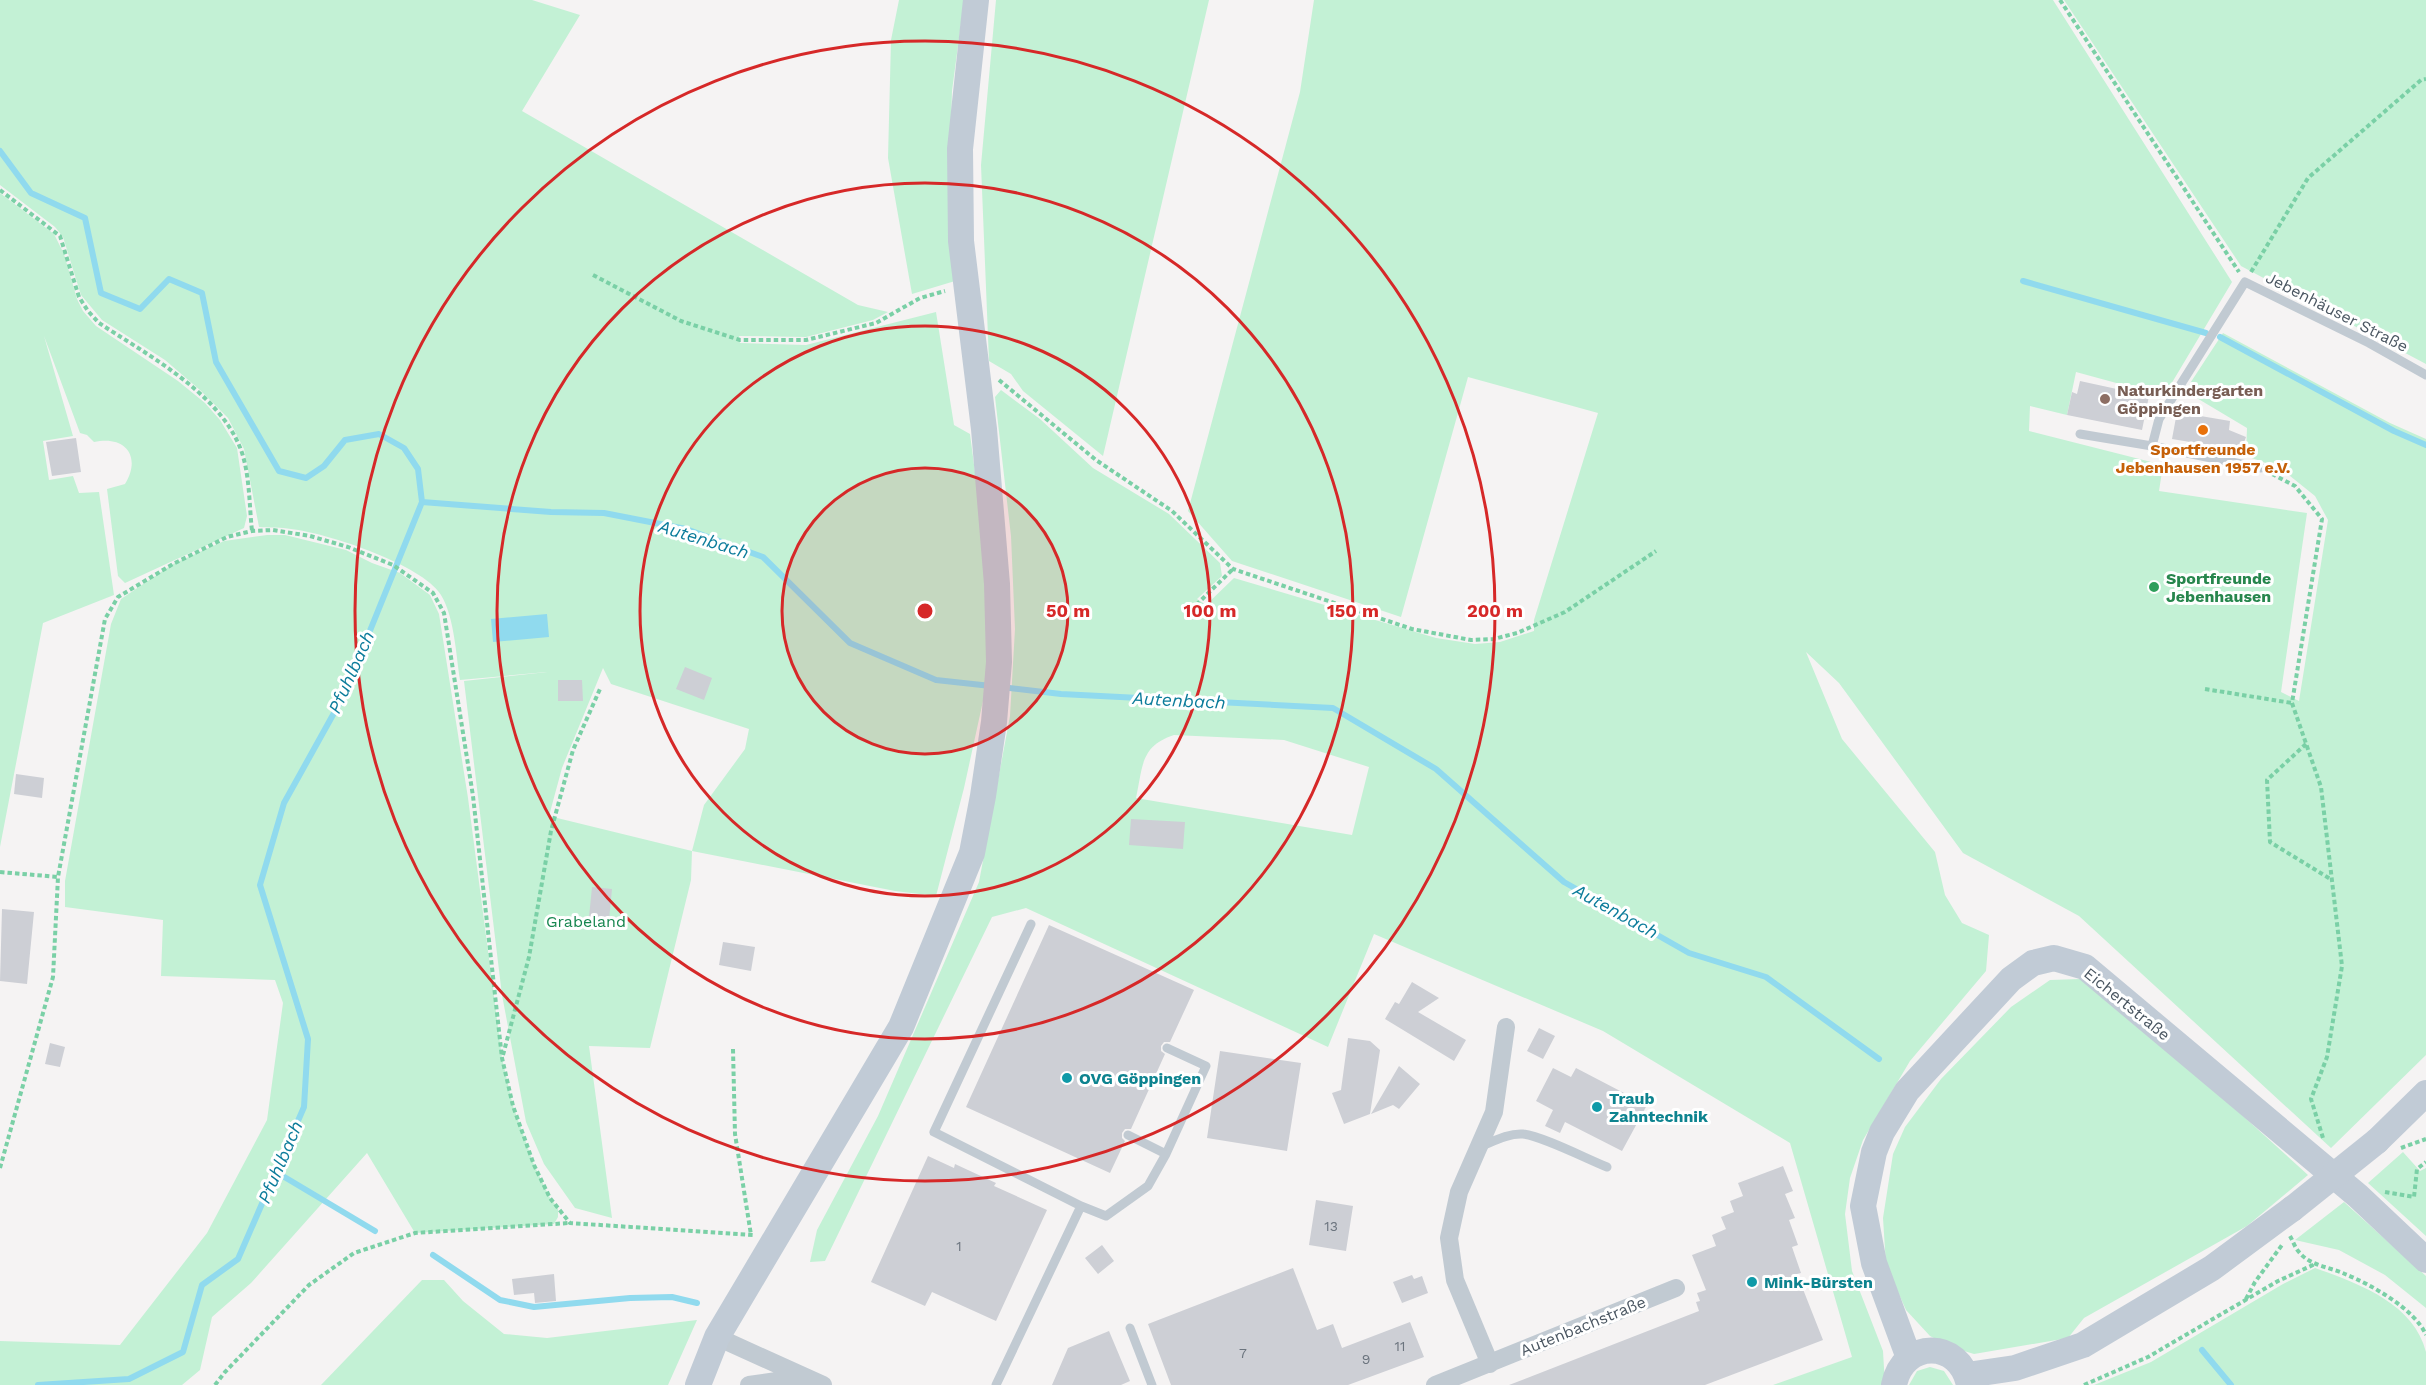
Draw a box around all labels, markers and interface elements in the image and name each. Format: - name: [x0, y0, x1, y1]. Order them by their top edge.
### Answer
- street label: Jebenhäuser Straße: [2263, 268, 2411, 356]
- place label: Naturkindergarten Göppingen: [2117, 381, 2263, 418]
- marker: Naturkindergarten Göppingen: [2098, 392, 2112, 406]
- marker: Sportfreunde Jebenhausen 1957 e.V.: [2196, 423, 2210, 437]
- place label: Sportfreunde Jebenhausen 1957 e.V.: [2116, 440, 2290, 477]
- water label: Autenbach: [655, 515, 752, 563]
- place label: Sportfreunde Jebenhausen: [2166, 569, 2271, 606]
- marker: Sportfreunde Jebenhausen: [2147, 580, 2161, 594]
- text: 50 m: [1046, 600, 1090, 621]
- text: 100 m: [1183, 600, 1237, 621]
- text: 150 m: [1327, 600, 1379, 621]
- text: 200 m: [1467, 600, 1523, 621]
- centre of rings: [915, 601, 935, 621]
- water label: Pfuhlbach: [324, 628, 378, 716]
- water label: Autenbach: [1131, 687, 1226, 713]
- water label: Autenbach: [1569, 879, 1662, 943]
- park label: Grabeland: [546, 912, 626, 931]
- street label: Eichertstraße: [2080, 964, 2174, 1044]
- place label: OVG Göppingen: [1079, 1069, 1201, 1088]
- marker: OVG Göppingen: [1060, 1071, 1074, 1085]
- place label: Traub Zahntechnik: [1609, 1089, 1708, 1126]
- marker: Traub Zahntechnik: [1590, 1100, 1604, 1114]
- water label: Pfuhlbach: [253, 1118, 307, 1206]
- house number: 13: [1324, 1218, 1338, 1234]
- house number: 1: [956, 1238, 962, 1254]
- place label: Mink-Bürsten: [1764, 1273, 1873, 1292]
- marker: Mink-Bürsten: [1745, 1275, 1759, 1289]
- street label: Autenbachstraße: [1517, 1292, 1649, 1360]
- house number: 11: [1395, 1338, 1405, 1354]
- house number: 7: [1239, 1345, 1247, 1361]
- house number: 9: [1362, 1351, 1370, 1367]

